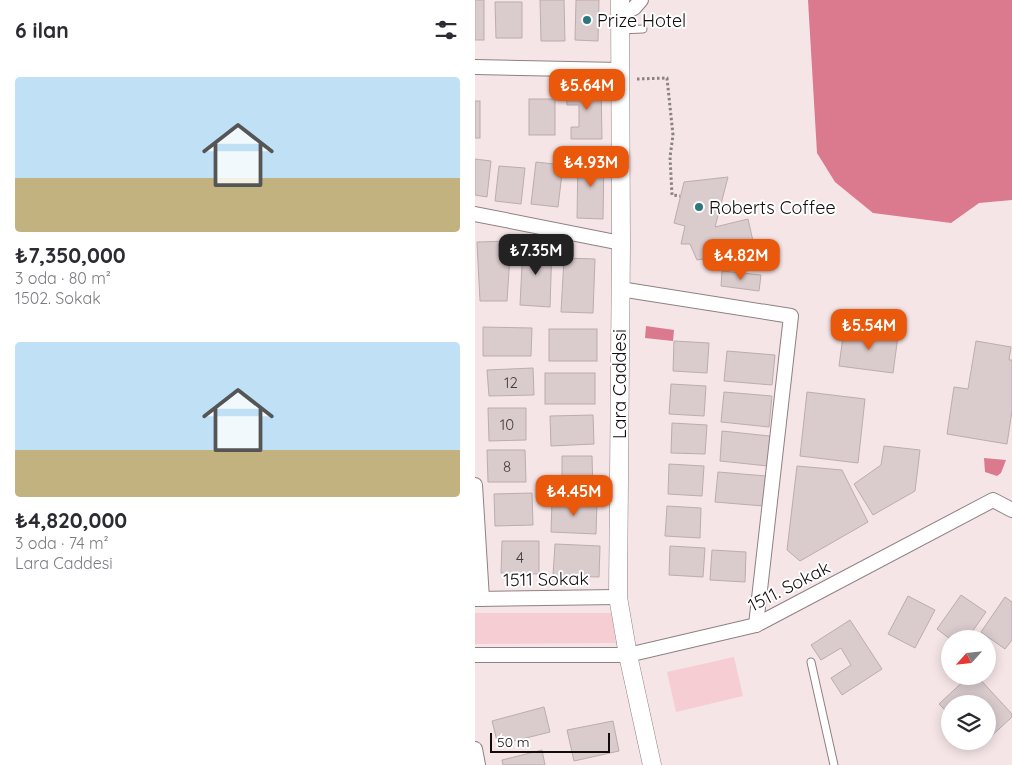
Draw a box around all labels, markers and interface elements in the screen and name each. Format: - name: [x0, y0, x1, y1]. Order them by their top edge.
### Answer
- place label: Prize Hotel: [597, 9, 686, 32]
- marker: Prize Hotel: [581, 14, 593, 26]
- icon: filters: [432, 16, 460, 44]
- text: 6 ilan: [15, 17, 69, 43]
- pin: ₺5.64M: [546, 68, 628, 111]
- text: ₺5.64M: [560, 75, 614, 95]
- icon: home: [193, 110, 283, 200]
- pin: ₺4.93M: [550, 146, 632, 188]
- text: ₺4.93M: [564, 152, 618, 172]
- place label: Roberts Coffee: [709, 196, 836, 219]
- marker: Roberts Coffee: [693, 201, 705, 213]
- pin: ₺7.35M: [495, 234, 577, 276]
- pin: ₺4.82M: [700, 238, 782, 281]
- text: ₺7.35M: [510, 240, 562, 260]
- text: ₺7,350,000: [15, 242, 126, 268]
- text: ₺4.82M: [714, 245, 768, 265]
- text: 3 oda · 80 m²: [15, 268, 111, 288]
- text: 1502. Sokak: [15, 288, 101, 308]
- pin: ₺5.54M: [828, 308, 910, 351]
- text: ₺5.54M: [842, 315, 896, 335]
- street label: Lara Caddesi: [608, 329, 631, 439]
- house number: 12: [504, 373, 518, 392]
- icon: home: [193, 375, 283, 465]
- house number: 10: [500, 415, 514, 434]
- house number: 8: [503, 457, 511, 476]
- pin: ₺4.45M: [533, 474, 615, 517]
- text: ₺4.45M: [547, 481, 601, 501]
- text: ₺4,820,000: [15, 507, 127, 533]
- text: 3 oda · 74 m²: [15, 533, 109, 553]
- house number: 4: [516, 548, 524, 567]
- text: Lara Caddesi: [15, 553, 113, 573]
- street label: 1511. Sokak: [744, 556, 834, 616]
- street label: 1511 Sokak: [503, 567, 589, 591]
- north arrow: [941, 630, 996, 685]
- map controls: [941, 630, 996, 750]
- button: layers: [941, 695, 996, 750]
- scale bar: [490, 730, 610, 753]
- text: 50 m: [497, 733, 530, 751]

